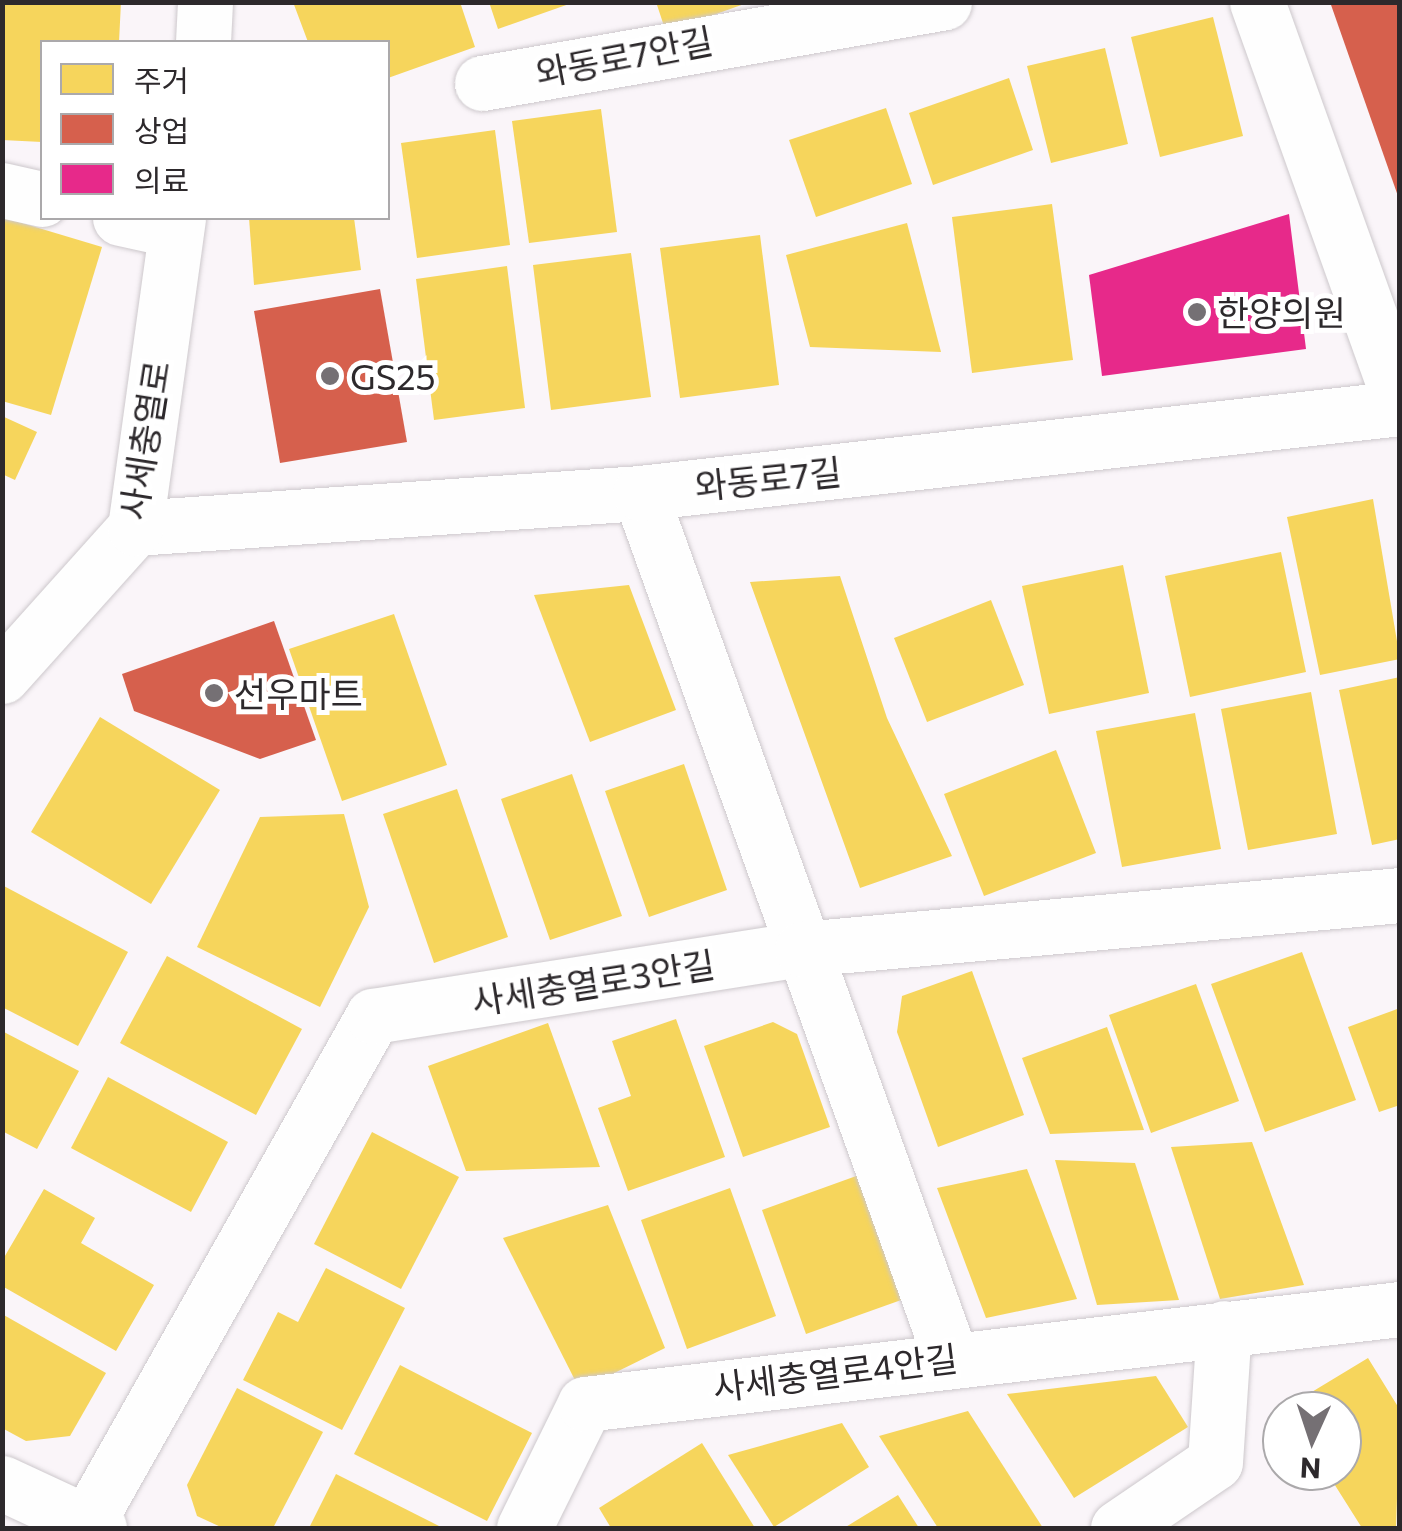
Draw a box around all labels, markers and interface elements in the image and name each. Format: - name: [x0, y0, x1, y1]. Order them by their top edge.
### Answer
- street label: 와동로7안길: [532, 18, 716, 94]
- legend: [40, 40, 390, 220]
- text: 주거: [134, 61, 189, 98]
- text: 상업: [134, 111, 189, 148]
- text: 의료: [134, 161, 189, 198]
- place label: 한양의원: [1217, 291, 1346, 333]
- marker: 한양의원: [1186, 301, 1208, 323]
- place label: GS25: [350, 355, 436, 397]
- street label: 사세충열로: [111, 357, 177, 523]
- marker: GS25: [319, 365, 341, 387]
- street label: 와동로7길: [693, 449, 843, 507]
- place label: 선우마트: [234, 672, 363, 714]
- marker: 선우마트: [203, 682, 225, 704]
- street label: 사세충열로3안길: [469, 942, 717, 1022]
- street label: 사세충열로4안길: [710, 1336, 960, 1408]
- north arrow: [1262, 1391, 1362, 1491]
- text: N: [1299, 1451, 1322, 1486]

